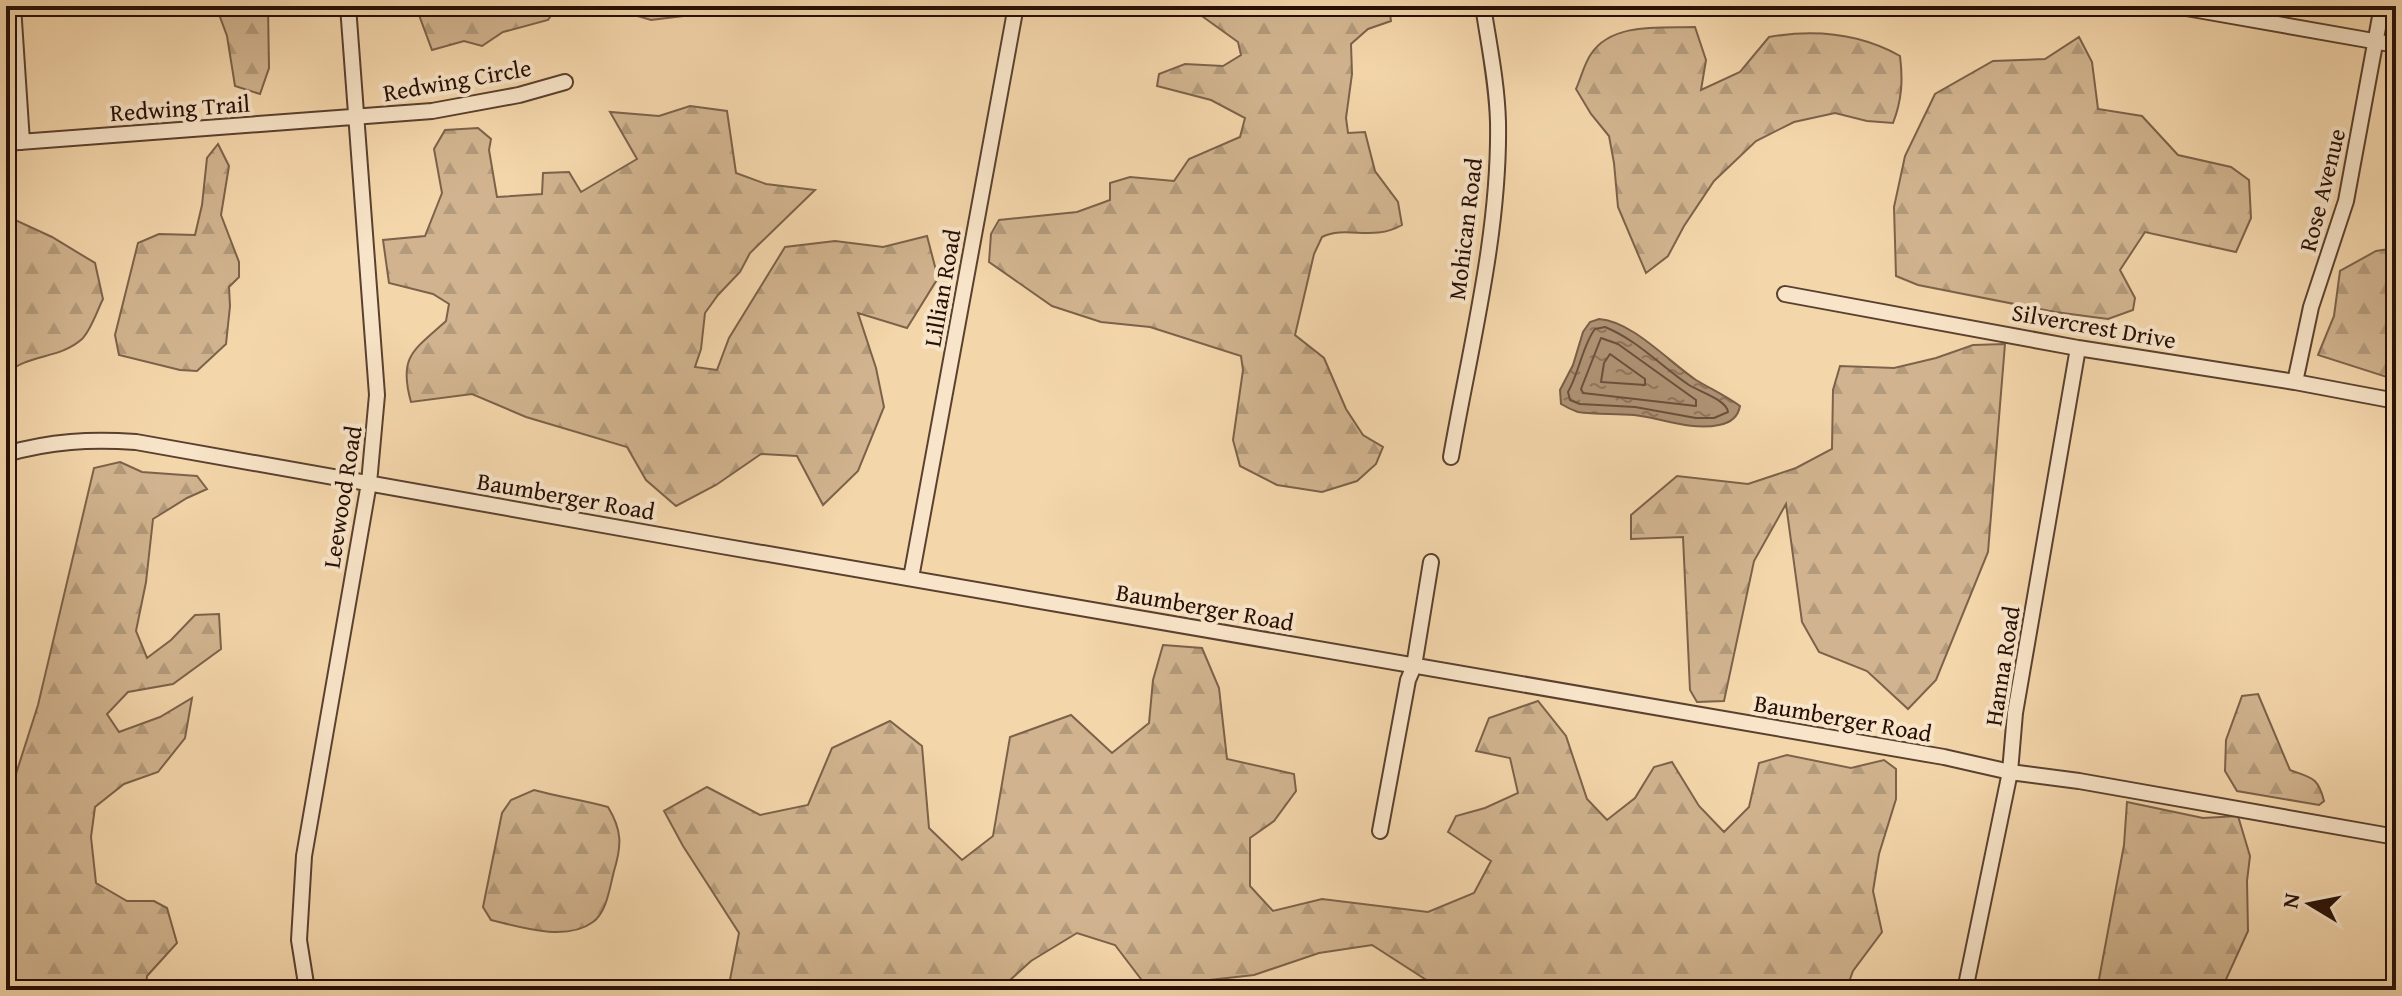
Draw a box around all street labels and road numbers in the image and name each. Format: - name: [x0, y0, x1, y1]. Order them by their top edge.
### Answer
- street label: Redwing Circle: [380, 50, 534, 110]
- street label: Redwing Trail: [109, 86, 251, 130]
- street label: Rose Avenue: [2290, 125, 2354, 255]
- street label: Mohican Road: [1439, 156, 1491, 302]
- street label: Lillian Road: [914, 226, 970, 350]
- street label: Silvercrest Drive: [2009, 294, 2179, 358]
- street label: Leewood Road: [313, 423, 371, 571]
- street label: Baumberger Road: [474, 463, 658, 529]
- street label: Baumberger Road: [1113, 574, 1297, 640]
- street label: Hanna Road: [1975, 603, 2029, 729]
- street label: Baumberger Road: [1751, 685, 1935, 751]

